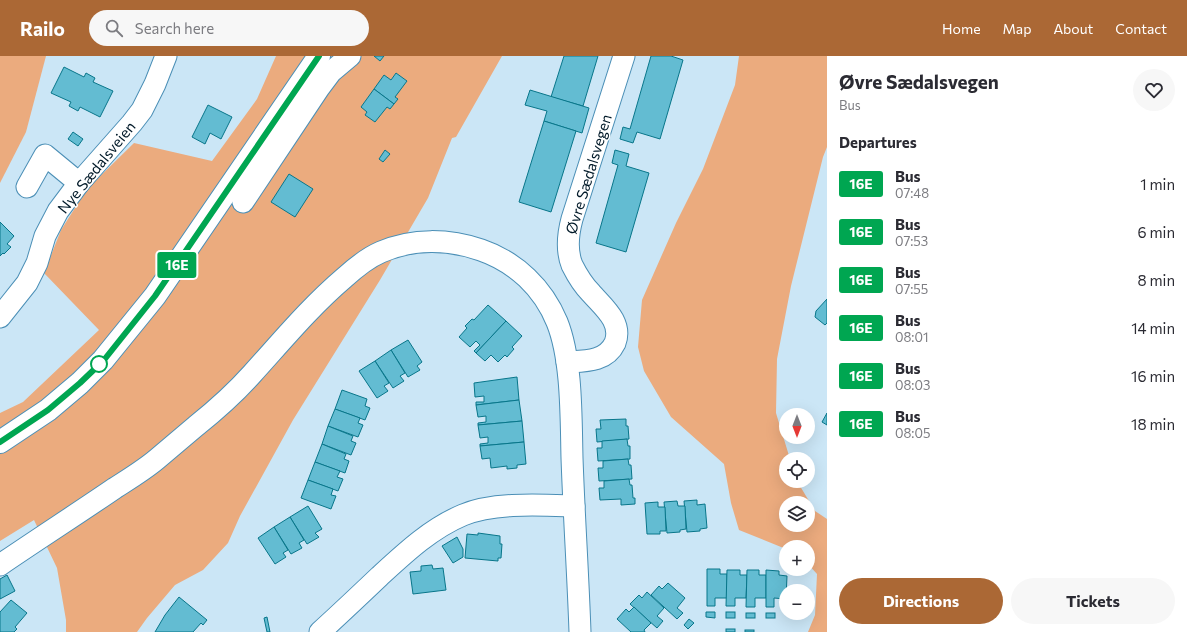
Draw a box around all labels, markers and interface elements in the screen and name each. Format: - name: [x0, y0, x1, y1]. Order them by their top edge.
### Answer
- search box: [89, 10, 369, 46]
- text: Railo: [20, 17, 65, 40]
- icon: search: [103, 17, 125, 39]
- text: Search here: [135, 19, 214, 37]
- text: Home: [942, 20, 981, 37]
- text: Map: [1003, 20, 1031, 37]
- text: About: [1053, 20, 1093, 37]
- text: Contact: [1115, 20, 1167, 37]
- button: heart: [1133, 69, 1175, 111]
- text: Øvre Sædalsvegen: [839, 70, 999, 93]
- text: Bus: [839, 97, 861, 113]
- street label: Øvre Sædalsvegen: [561, 112, 615, 236]
- street label: Nye Sædalsveien: [53, 117, 139, 217]
- text: Departures: [839, 133, 917, 151]
- text: Bus: [895, 167, 920, 185]
- text: 16E: [849, 175, 873, 192]
- text: 1 min: [1140, 175, 1175, 193]
- text: 07:48: [895, 185, 929, 201]
- text: Bus: [895, 215, 920, 233]
- text: 16E: [849, 223, 873, 240]
- text: 6 min: [1137, 223, 1175, 241]
- text: 07:53: [895, 233, 928, 249]
- line badge: 16E: [154, 252, 200, 278]
- text: 16E: [165, 256, 189, 273]
- text: Bus: [895, 263, 920, 281]
- text: 16E: [849, 271, 873, 288]
- text: 8 min: [1137, 271, 1175, 289]
- text: 07:55: [895, 281, 928, 297]
- text: Bus: [895, 311, 920, 329]
- text: 16E: [849, 319, 873, 336]
- text: 14 min: [1131, 319, 1175, 337]
- text: 08:01: [895, 329, 928, 345]
- unlabelled marker: [90, 355, 108, 373]
- text: Bus: [895, 359, 920, 377]
- text: 16E: [849, 367, 873, 384]
- text: 16 min: [1131, 367, 1175, 385]
- text: 08:03: [895, 377, 930, 393]
- text: Bus: [895, 407, 920, 425]
- north arrow: [779, 408, 815, 444]
- map controls: [779, 408, 815, 620]
- text: 16E: [849, 415, 873, 432]
- text: 18 min: [1131, 415, 1175, 433]
- text: 08:05: [895, 425, 930, 441]
- button: locate: [779, 452, 815, 488]
- button: layers: [779, 496, 815, 532]
- button: +: [779, 540, 815, 576]
- button: Directions: [839, 578, 1003, 624]
- button: Tickets: [1011, 578, 1175, 624]
- button: −: [779, 584, 815, 620]

